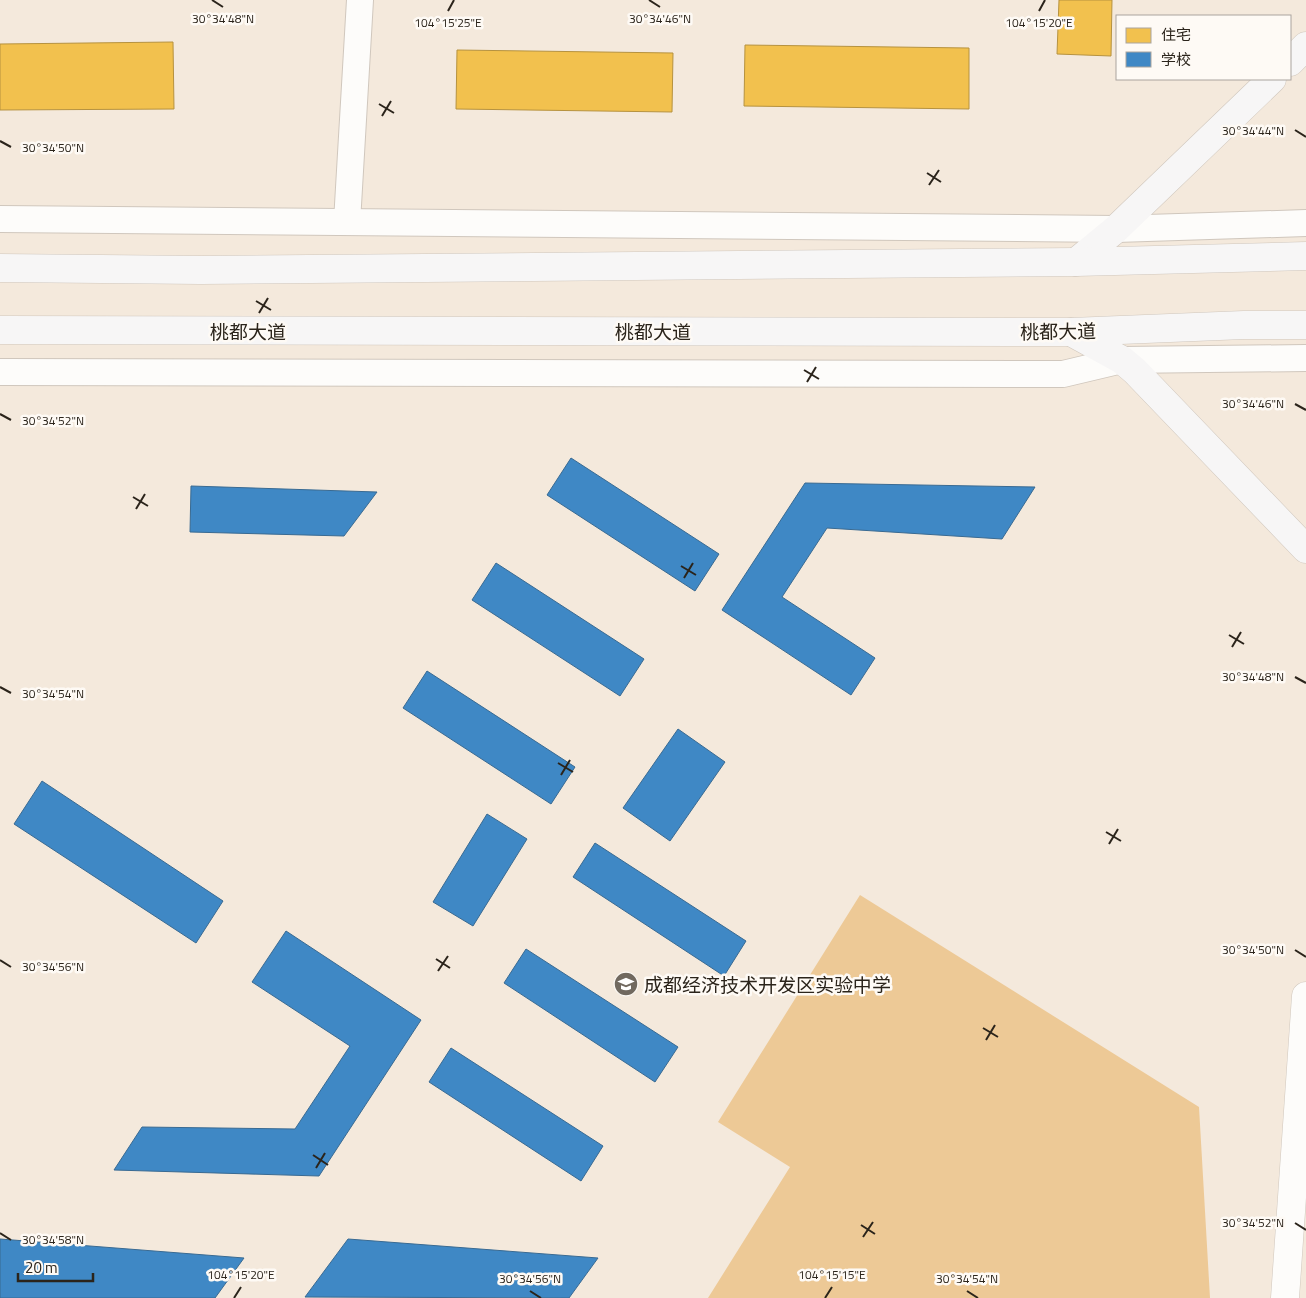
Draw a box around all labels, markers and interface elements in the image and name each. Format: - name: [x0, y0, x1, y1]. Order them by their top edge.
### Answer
- text: 30°34'48"N: [192, 9, 254, 28]
- text: 30°34'46"N: [629, 9, 691, 28]
- text: 104°15'25"E: [414, 13, 482, 32]
- text: 104°15'20"E: [1005, 13, 1073, 32]
- legend: [1116, 15, 1291, 80]
- text: 住宅: [1161, 23, 1191, 46]
- text: 学校: [1161, 48, 1191, 71]
- text: 30°34'44"N: [1222, 121, 1284, 140]
- text: 30°34'50"N: [22, 138, 84, 157]
- street label: 桃都大道: [1020, 316, 1096, 346]
- street label: 桃都大道: [210, 317, 286, 346]
- street label: 桃都大道: [615, 317, 691, 346]
- text: 30°34'46"N: [1222, 394, 1284, 413]
- text: 30°34'52"N: [22, 411, 84, 430]
- text: 30°34'48"N: [1222, 667, 1284, 686]
- text: 30°34'54"N: [22, 684, 84, 703]
- text: 30°34'50"N: [1222, 940, 1284, 959]
- text: 30°34'56"N: [22, 957, 84, 976]
- place label: 成都经济技术开发区实验中学: [644, 970, 891, 999]
- school or university icon: 成都经济技术开发区实验中学: [613, 971, 639, 997]
- text: 30°34'52"N: [1222, 1213, 1284, 1232]
- text: 30°34'58"N: [22, 1230, 84, 1249]
- scale bar: [18, 1250, 92, 1282]
- text: 20 m: [25, 1256, 58, 1279]
- text: 104°15'20"E: [207, 1265, 275, 1284]
- text: 104°15'15"E: [798, 1265, 866, 1284]
- text: 30°34'56"N: [499, 1269, 561, 1288]
- text: 30°34'54"N: [936, 1269, 998, 1288]

